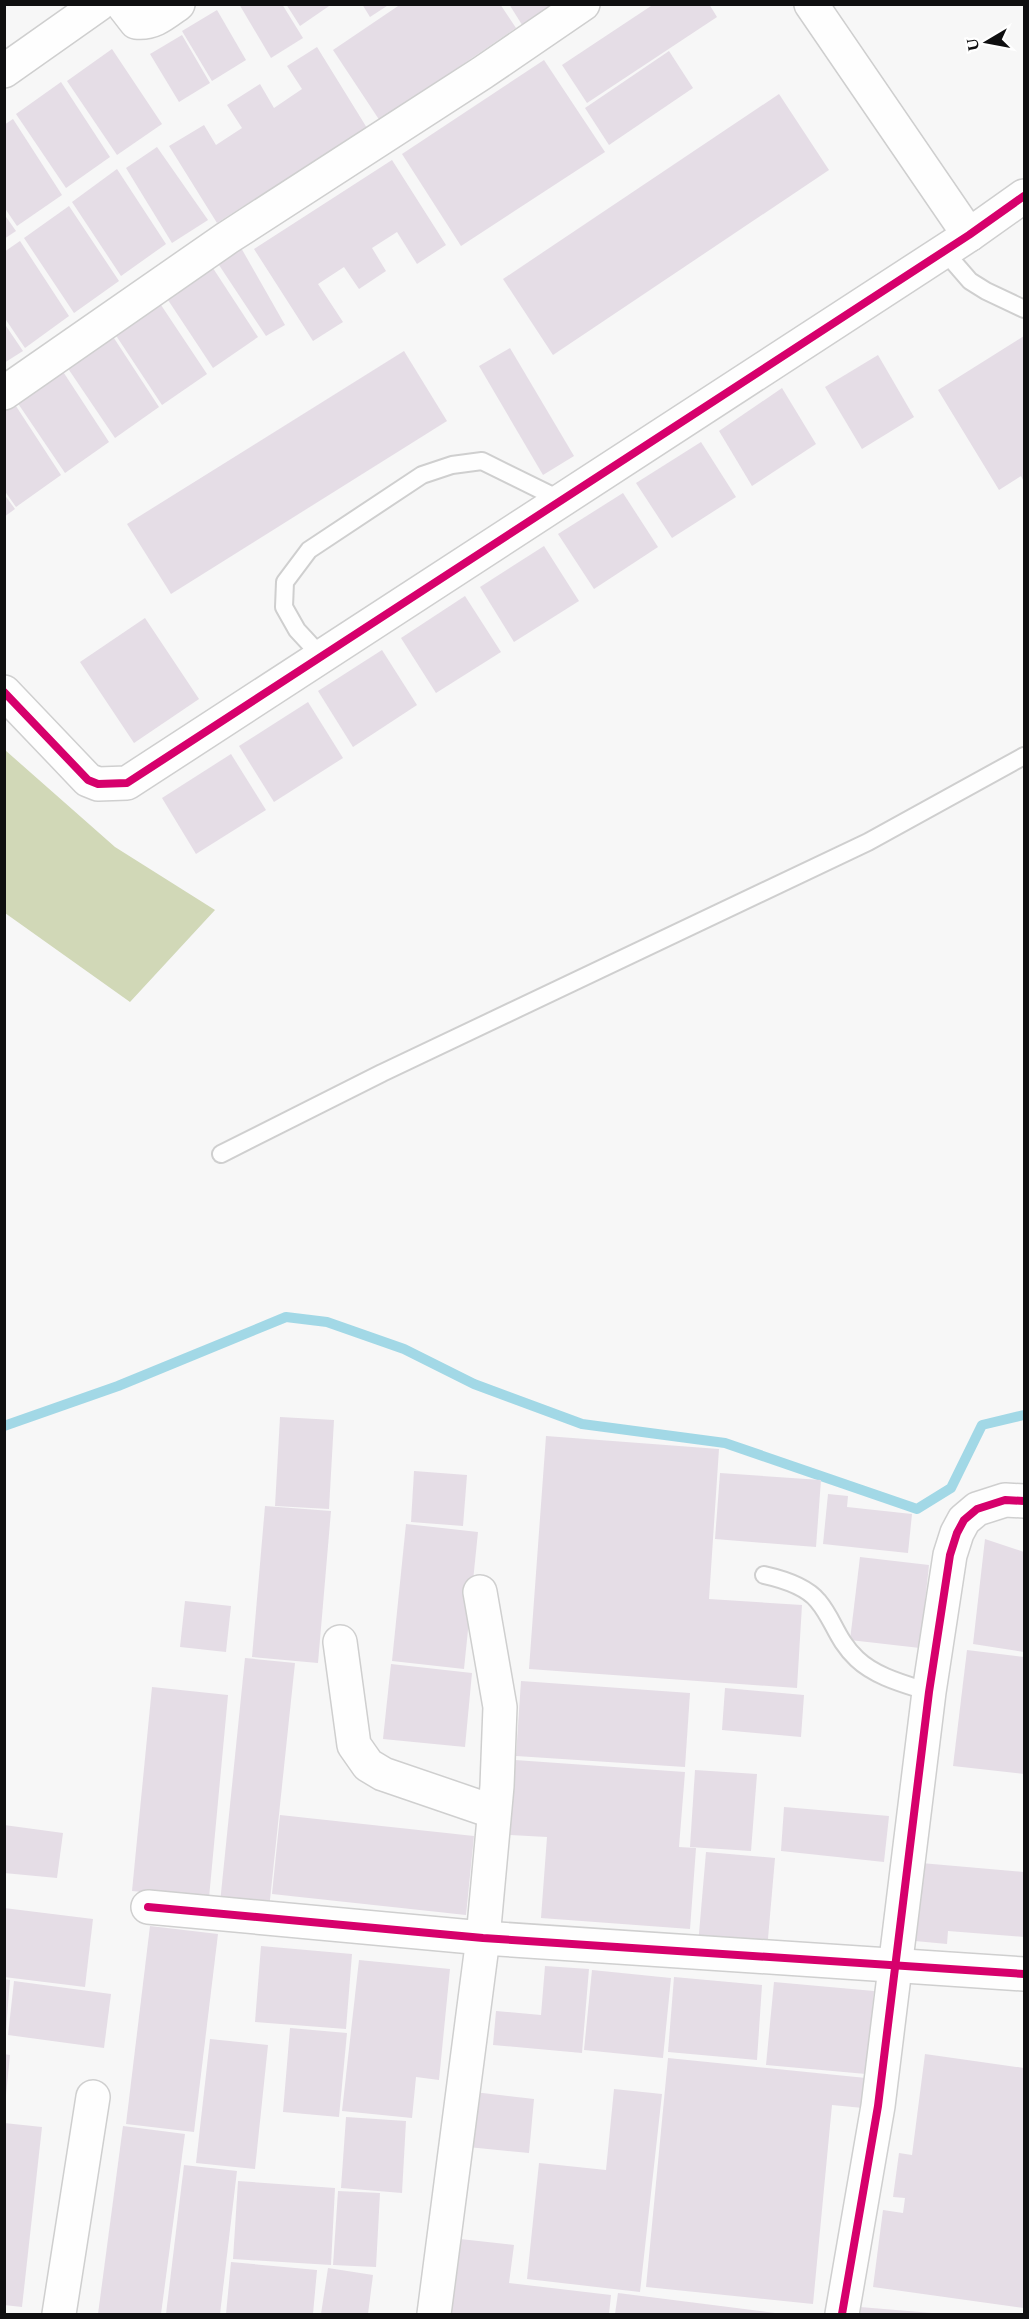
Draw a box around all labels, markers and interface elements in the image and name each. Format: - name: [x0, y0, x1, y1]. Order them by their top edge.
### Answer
- north arrow: [957, 12, 1017, 72]
- text: U: [960, 36, 986, 53]

